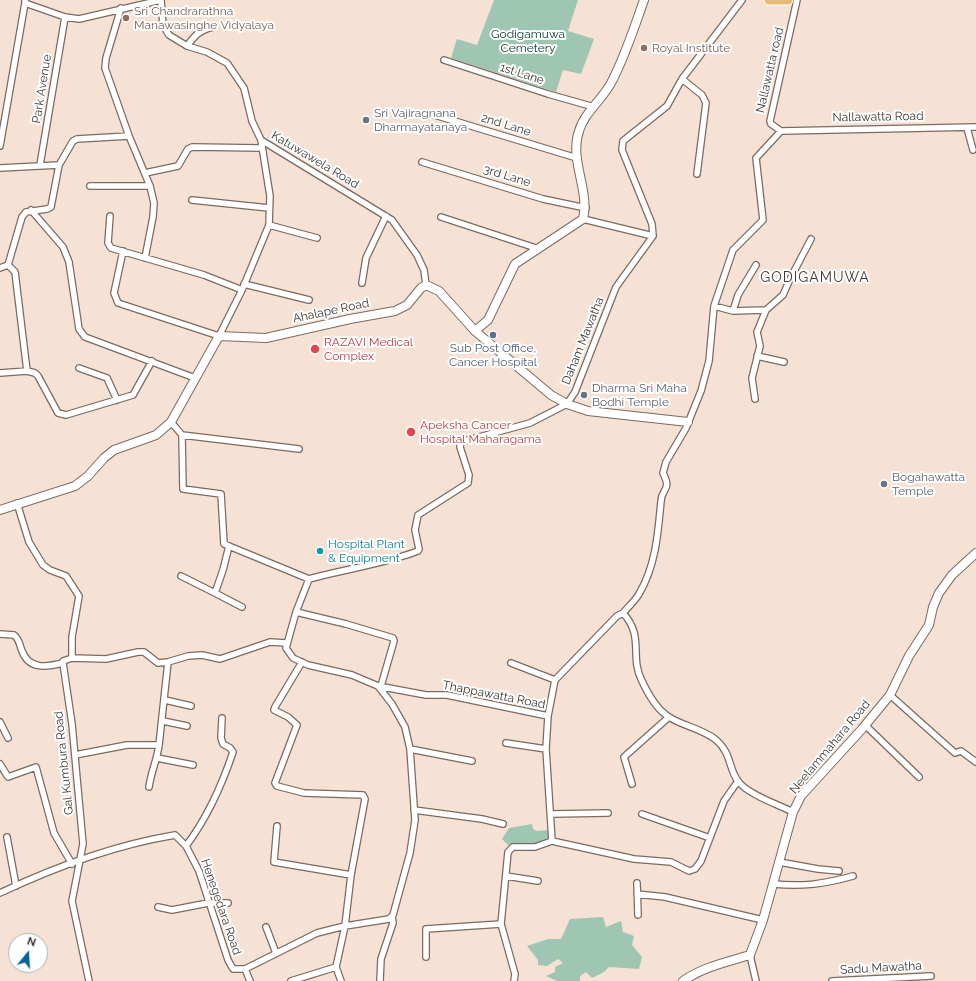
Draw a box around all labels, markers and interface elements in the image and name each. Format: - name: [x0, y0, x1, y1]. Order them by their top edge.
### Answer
- place label: Sri Chandrarathna Manawasinghe Vidyalaya: [134, 4, 274, 32]
- marker: Sri Chandrarathna Manawasinghe Vidyalaya: [121, 13, 131, 23]
- street label: Nallawatta road: [753, 26, 787, 114]
- park label: Godigamuwa Cemetery: [491, 27, 565, 55]
- place label: Royal Institute: [652, 41, 730, 55]
- marker: Royal Institute: [639, 43, 649, 53]
- street label: Park Avenue: [29, 53, 55, 125]
- street label: 1st Lane: [498, 60, 546, 88]
- place label: Sri Vajiragnana Dharmayatanaya: [374, 106, 467, 134]
- street label: Nallawatta Road: [832, 109, 924, 125]
- street label: 2nd Lane: [479, 111, 533, 139]
- marker: Sri Vajiragnana Dharmayatanaya: [361, 115, 371, 125]
- street label: Katuwawela Road: [269, 128, 361, 192]
- street label: 3rd Lane: [482, 162, 532, 190]
- district label: GODIGAMUWA: [760, 270, 870, 286]
- street label: Daham Mawatha: [559, 295, 607, 387]
- street label: Ahalape Road: [291, 296, 371, 326]
- marker: Sub Post Office, Cancer Hospital: [488, 330, 498, 340]
- place label: RAZAVI Medical Complex: [324, 335, 413, 363]
- place label: Sub Post Office, Cancer Hospital: [449, 341, 537, 369]
- marker: RAZAVI Medical Complex: [309, 343, 321, 355]
- place label: Dharma Sri Maha Bodhi Temple: [592, 381, 687, 409]
- marker: Dharma Sri Maha Bodhi Temple: [579, 390, 589, 400]
- place label: Apeksha Cancer Hospital Maharagama: [420, 418, 541, 446]
- marker: Apeksha Cancer Hospital Maharagama: [405, 426, 417, 438]
- place label: Bogahawatta Temple: [892, 470, 965, 498]
- marker: Bogahawatta Temple: [879, 479, 889, 489]
- place label: Hospital Plant & Equipment: [328, 537, 405, 565]
- marker: Hospital Plant & Equipment: [315, 546, 325, 556]
- street label: Thappawatta Road: [441, 678, 547, 712]
- street label: Neelammahara Road: [787, 697, 873, 797]
- street label: Gal Kumbura Road: [51, 710, 77, 816]
- street label: Henegedara Road: [198, 857, 244, 957]
- north arrow: [8, 933, 48, 973]
- text: N: [26, 935, 38, 950]
- street label: Sadu Mawatha: [840, 959, 922, 977]

